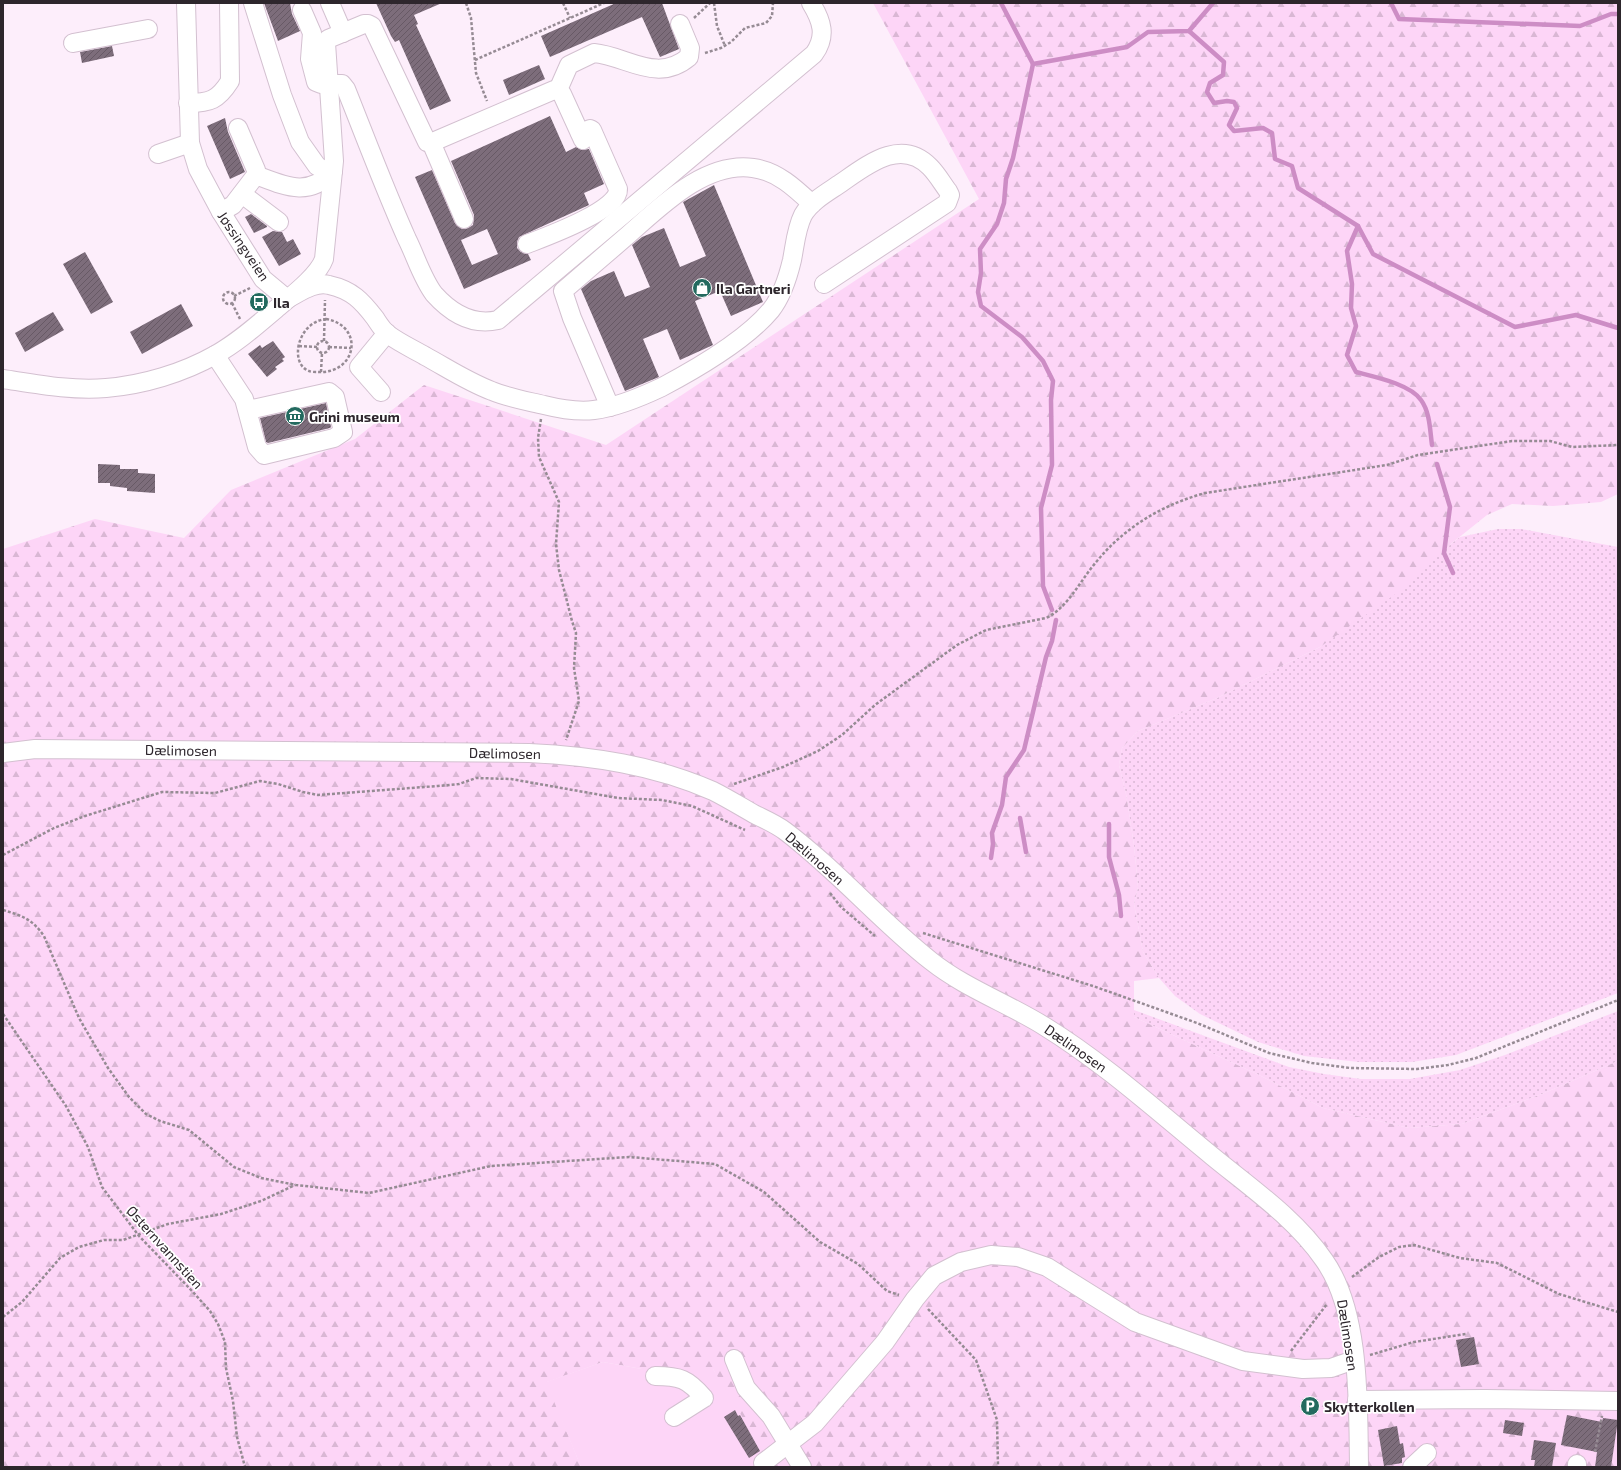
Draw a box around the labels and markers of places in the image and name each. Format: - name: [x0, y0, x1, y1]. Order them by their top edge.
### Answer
- shop icon: Ila Gartneri: [691, 277, 713, 299]
- place label: Ila Gartneri: [716, 280, 791, 297]
- bus stop icon: Ila: [248, 291, 270, 313]
- place label: Ila: [273, 294, 290, 311]
- museum icon: Grini museum: [284, 405, 306, 427]
- place label: Grini museum: [309, 408, 400, 425]
- parking icon: Skytterkollen: [1299, 1395, 1321, 1417]
- place label: Skytterkollen: [1324, 1398, 1415, 1415]

